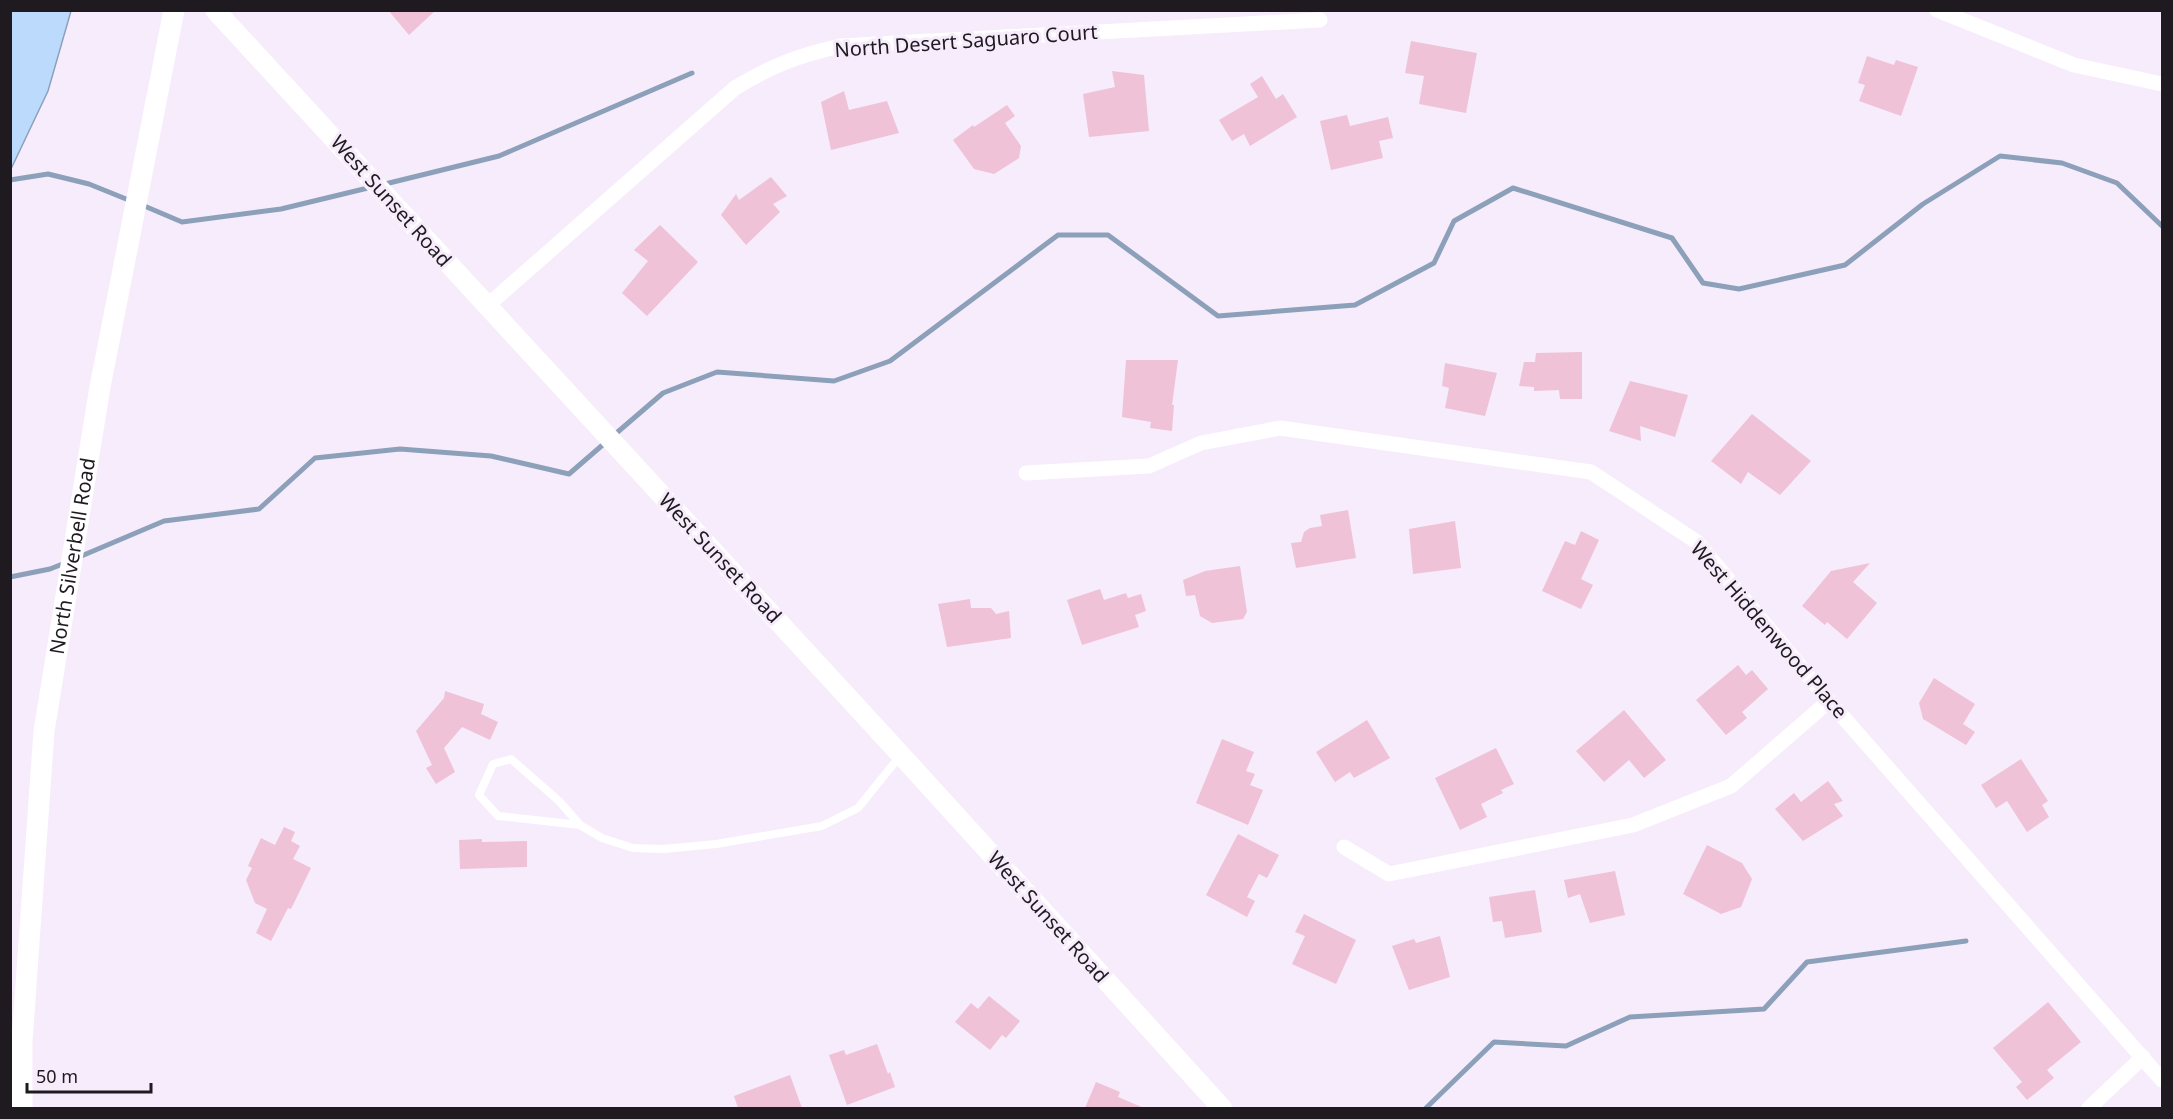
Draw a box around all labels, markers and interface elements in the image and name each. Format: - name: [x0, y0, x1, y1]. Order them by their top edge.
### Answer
- street label: North Desert Saguaro Court: [834, 18, 1098, 63]
- street label: West Sunset Road: [325, 129, 458, 272]
- street label: North Silverbell Road: [43, 456, 101, 656]
- street label: West Sunset Road: [653, 487, 788, 628]
- street label: West Hiddenwood Place: [1685, 535, 1854, 724]
- street label: West Sunset Road: [982, 845, 1115, 988]
- scale bar: [27, 1056, 152, 1094]
- text: 50 m: [36, 1064, 78, 1088]

